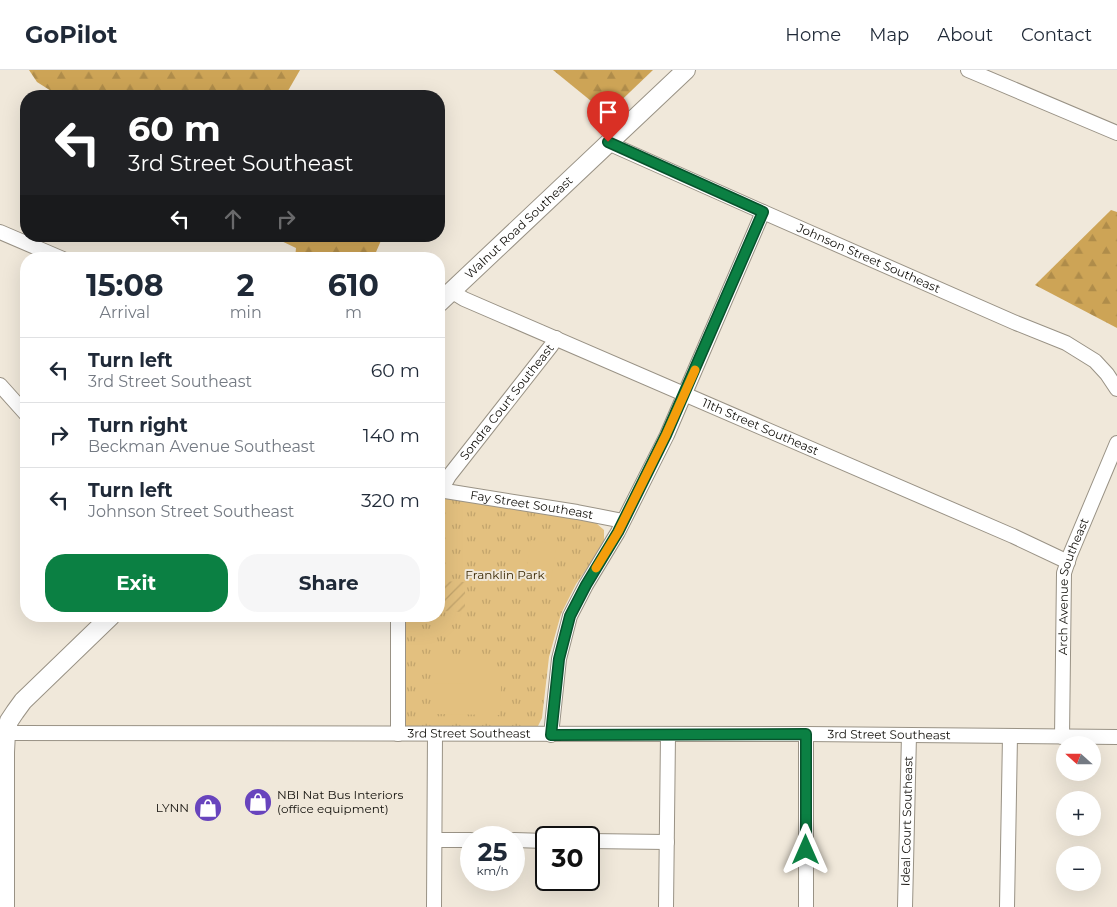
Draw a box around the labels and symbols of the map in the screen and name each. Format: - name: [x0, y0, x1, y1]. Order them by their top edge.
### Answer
- pin: [587, 91, 629, 142]
- street label: Walnut Road Southeast: [462, 173, 576, 282]
- street label: Johnson Street Southeast: [794, 220, 943, 296]
- street label: Sondra Court Southeast: [456, 341, 557, 463]
- street label: 11th Street Southeast: [700, 395, 821, 458]
- street label: Fay Street Southeast: [469, 487, 595, 522]
- street label: Arch Avenue Southeast: [1055, 516, 1092, 655]
- park label: Franklin Park: [465, 567, 545, 582]
- street label: 3rd Street Southeast: [407, 726, 531, 741]
- street label: 3rd Street Southeast: [827, 726, 951, 742]
- north arrow: [1056, 736, 1101, 781]
- street label: Ideal Court Southeast: [897, 756, 916, 886]
- shop icon: NBI Nat Bus Interiors (office equipment): [243, 787, 273, 817]
- place label: NBI Nat Bus Interiors (office equipment): [277, 787, 403, 816]
- shop icon: LYNN: [193, 793, 223, 823]
- place label: LYNN: [156, 800, 189, 815]
- position arrow: [779, 823, 831, 875]
- speed limit sign: 30: [535, 826, 600, 891]

